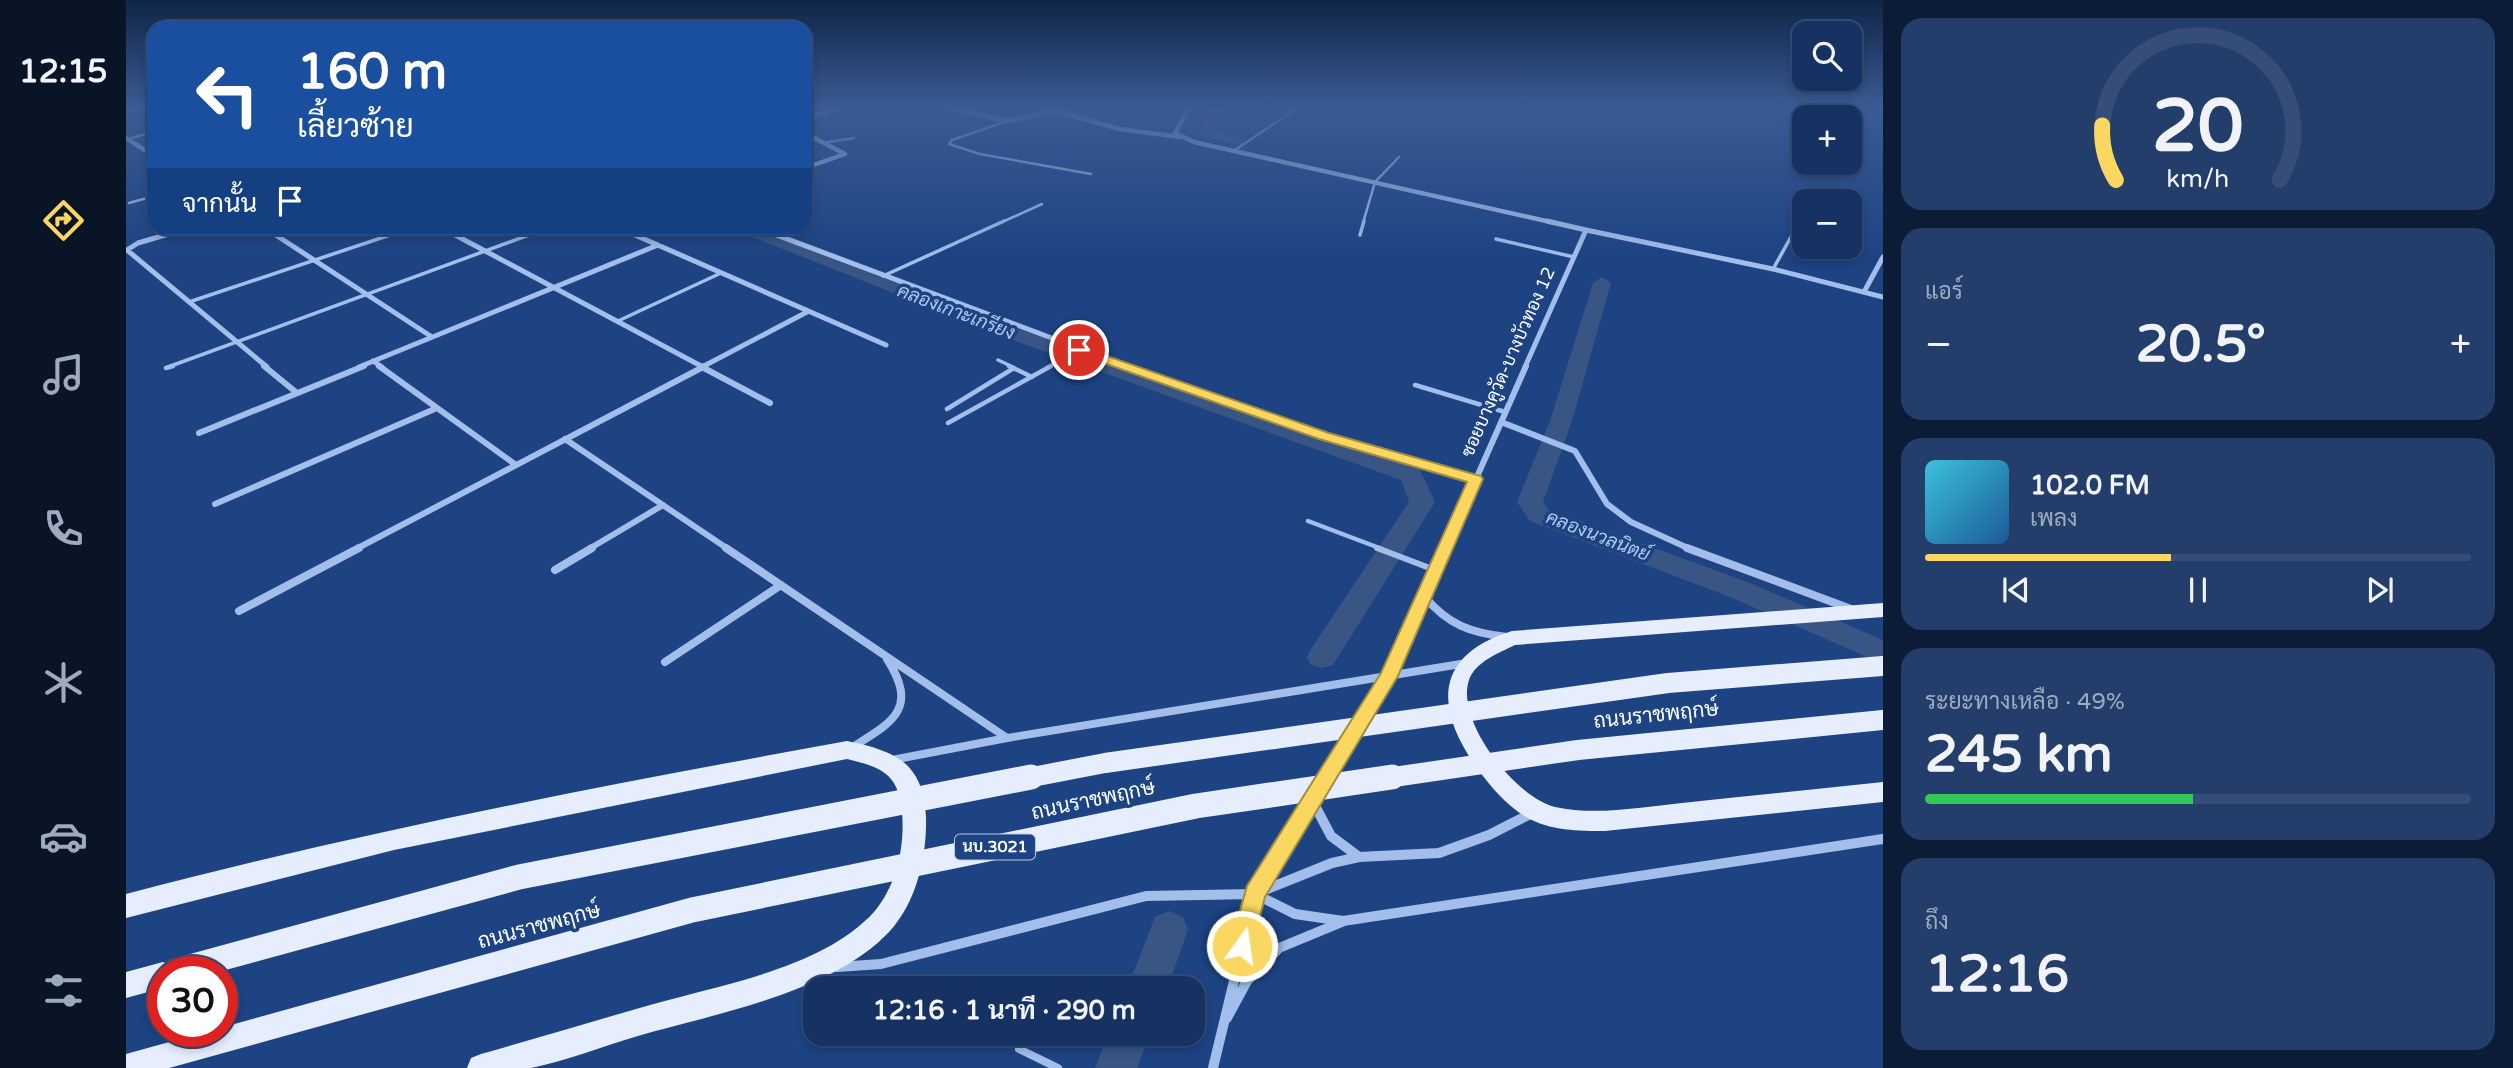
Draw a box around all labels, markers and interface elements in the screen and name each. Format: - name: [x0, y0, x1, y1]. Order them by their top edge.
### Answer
- map controls: [1792, 21, 1862, 259]
- button: search: [1792, 21, 1862, 91]
- text: 160 m: [297, 43, 447, 102]
- icon: left: [182, 49, 273, 140]
- text: 12:15: [19, 53, 107, 91]
- text: 20: [2152, 83, 2244, 171]
- button: +: [1792, 105, 1862, 175]
- text: เลี้ยวซ้าย: [297, 108, 414, 146]
- text: km/h: [2167, 164, 2229, 194]
- icon: arrive: [271, 182, 309, 220]
- text: จากนั้น: [182, 188, 257, 219]
- button: −: [1792, 189, 1862, 259]
- icon: directions: [39, 196, 88, 245]
- street label: ซอยบางคูวัด-บางบัวทอง 12: [1456, 264, 1562, 461]
- water label: คลองเกาะเกรียง: [894, 278, 1019, 345]
- text: แอร์: [1925, 278, 1963, 306]
- text: 20.5°: [2136, 313, 2266, 376]
- pin: [1049, 320, 1109, 380]
- text: −: [1925, 322, 1952, 368]
- text: +: [2450, 322, 2471, 368]
- icon: arrive: [1060, 331, 1098, 369]
- icon: music: [39, 350, 88, 399]
- text: 102.0 FM: [2030, 470, 2150, 501]
- icon: phone: [39, 504, 88, 553]
- water label: คลองนวลนิตย์: [1543, 504, 1657, 567]
- text: เพลง: [2030, 505, 2077, 533]
- icon: previous: [1997, 571, 2035, 609]
- icon: pause: [2179, 571, 2217, 609]
- icon: next: [2361, 571, 2399, 609]
- icon: climate: [39, 658, 88, 707]
- text: ระยะทางเหลือ · 49%: [1925, 688, 2125, 716]
- street label: ถนนราชพฤกษ์: [1592, 694, 1721, 734]
- text: 245 km: [1925, 723, 2113, 786]
- street label: ถนนราชพฤกษ์: [1029, 773, 1158, 825]
- icon: car: [39, 812, 88, 861]
- road number: นบ.3021: [955, 834, 1035, 860]
- street label: ถนนราชพฤกษ์: [475, 896, 604, 954]
- text: ถึง: [1925, 908, 1949, 936]
- position arrow: [1205, 909, 1279, 983]
- text: 12:16: [1925, 943, 2069, 1006]
- speed limit sign: 30: [147, 956, 238, 1047]
- icon: filters: [39, 966, 88, 1015]
- text: 12:16 · 1 นาที · 290 m: [872, 995, 1136, 1026]

